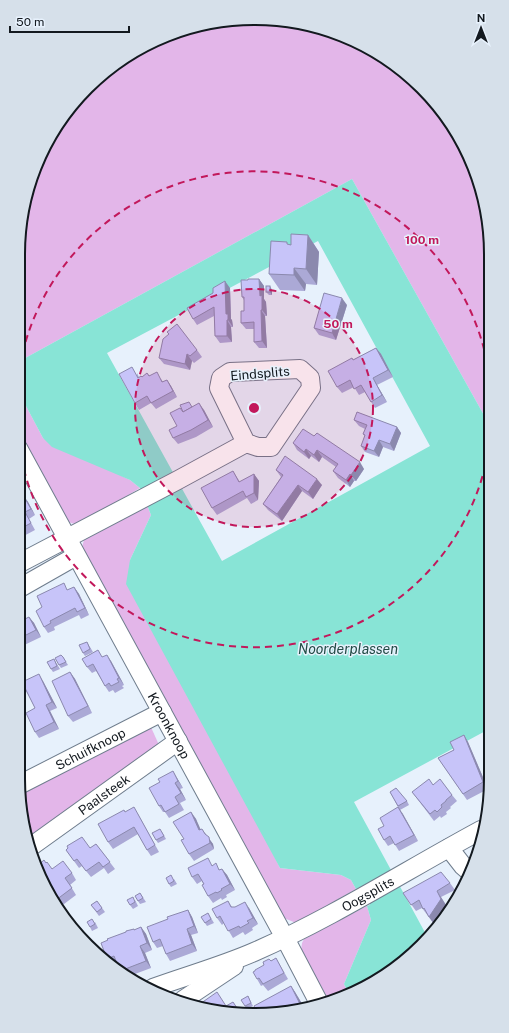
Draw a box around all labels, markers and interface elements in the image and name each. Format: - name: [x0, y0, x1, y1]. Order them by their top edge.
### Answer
- scale bar: [10, 8, 129, 34]
- north arrow: [461, 8, 501, 48]
- text: N: [477, 12, 485, 24]
- text: 50 m: [16, 15, 44, 29]
- text: 100 m: [405, 233, 439, 247]
- text: 50 m: [323, 317, 353, 331]
- street label: Eindsplits: [230, 363, 290, 384]
- centre of rings: [247, 401, 261, 415]
- water label: Noorderplassen: [298, 641, 398, 657]
- street label: Kroonknoop: [145, 690, 193, 762]
- street label: Schuifknoop: [53, 725, 128, 773]
- street label: Paalsteek: [75, 771, 133, 818]
- street label: Oogsplits: [339, 874, 397, 915]

